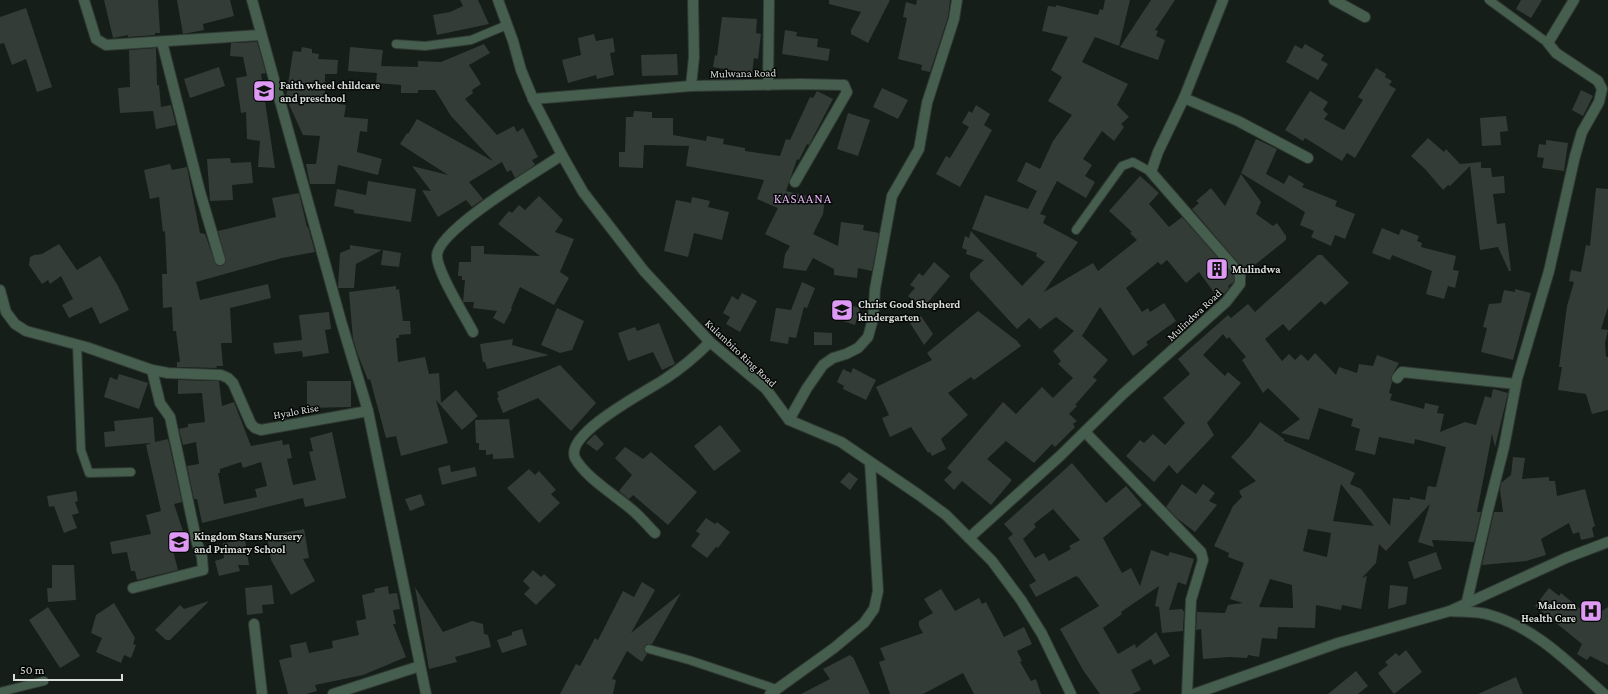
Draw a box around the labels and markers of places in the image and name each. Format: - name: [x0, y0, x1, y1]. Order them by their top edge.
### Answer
- school or university icon: Faith wheel childcare and preschool: [251, 78, 277, 104]
- place label: Faith wheel childcare and preschool: [280, 79, 380, 104]
- building icon: Mulindwa: [1204, 256, 1230, 282]
- place label: Mulindwa: [1232, 263, 1281, 275]
- school or university icon: Christ Good Shepherd kindergarten: [829, 297, 855, 323]
- place label: Christ Good Shepherd kindergarten: [858, 298, 960, 323]
- school or university icon: Kingdom Stars Nursery and Primary School: [166, 529, 192, 555]
- place label: Kingdom Stars Nursery and Primary School: [194, 530, 303, 555]
- hospital icon: Malcom Health Care: [1578, 598, 1604, 624]
- place label: Malcom Health Care: [1521, 599, 1577, 624]

